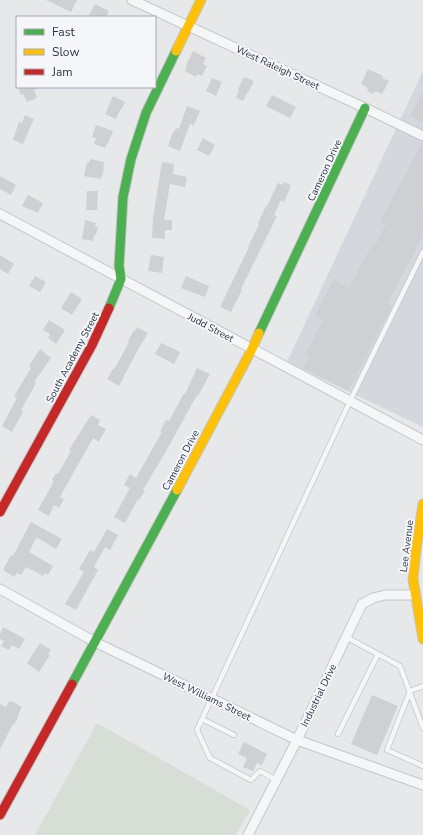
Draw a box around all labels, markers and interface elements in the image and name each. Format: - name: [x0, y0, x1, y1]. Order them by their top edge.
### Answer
- legend: [16, 16, 156, 88]
- text: Fast: [52, 24, 75, 40]
- street label: West Raleigh Street: [234, 42, 322, 94]
- text: Slow: [52, 44, 80, 60]
- text: Jam: [51, 64, 73, 80]
- street label: Cameron Drive: [304, 137, 345, 204]
- street label: South Academy Street: [43, 309, 103, 405]
- street label: Judd Street: [184, 309, 236, 346]
- street label: Cameron Drive: [159, 428, 203, 493]
- street label: Lee Avenue: [397, 519, 417, 573]
- street label: Industrial Drive: [298, 662, 340, 729]
- street label: West Williams Street: [160, 669, 254, 725]

